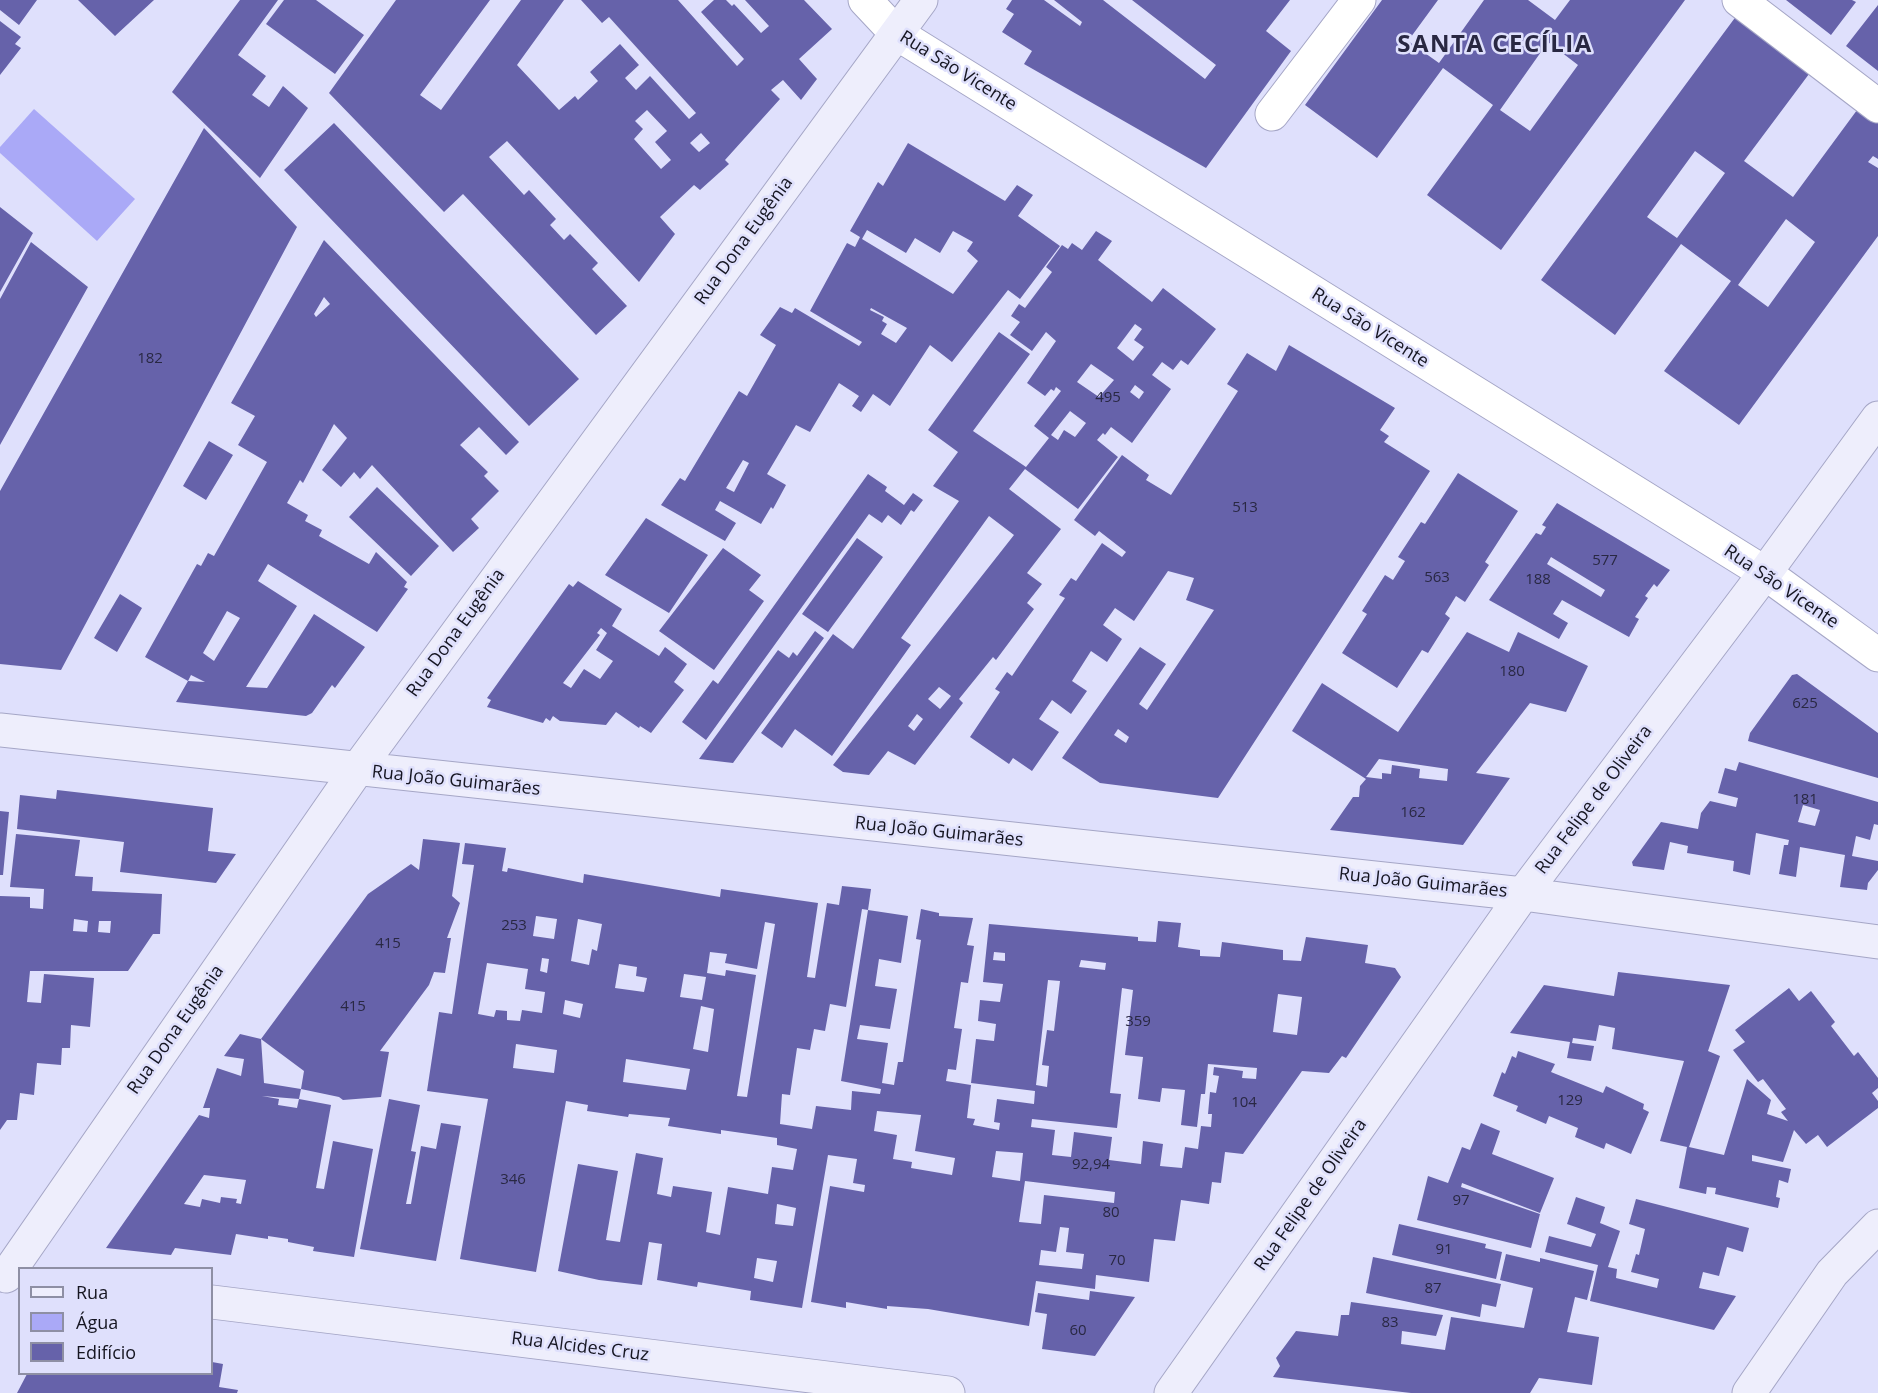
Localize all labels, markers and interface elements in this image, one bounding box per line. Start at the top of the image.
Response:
street label: Rua São Vicente [896,26,1020,116]
district label: SANTA CECÍLIA [1397,31,1593,59]
street label: Rua Dona Eugênia [690,173,798,309]
street label: Rua São Vicente [1308,283,1432,373]
house number: 182 [137,350,163,368]
house number: 495 [1095,389,1121,407]
house number: 513 [1232,499,1258,517]
street label: Rua São Vicente [1720,541,1842,633]
house number: 577 [1592,552,1618,570]
street label: Rua Dona Eugênia [402,565,510,701]
house number: 563 [1424,569,1450,587]
house number: 188 [1525,571,1551,589]
house number: 180 [1499,663,1525,681]
house number: 625 [1792,695,1818,713]
street label: Rua Felipe de Oliveira [1531,721,1657,879]
street label: Rua João Guimarães [371,761,541,801]
house number: 181 [1792,791,1818,809]
house number: 162 [1400,804,1426,822]
street label: Rua João Guimarães [854,812,1024,852]
street label: Rua João Guimarães [1338,863,1508,903]
house number: 253 [501,917,527,935]
house number: 415 [375,935,401,953]
street label: Rua Dona Eugênia [123,961,229,1099]
house number: 415 [340,998,366,1016]
house number: 359 [1125,1013,1151,1031]
house number: 129 [1557,1092,1583,1110]
house number: 104 [1231,1094,1257,1112]
street label: Rua Felipe de Oliveira [1250,1115,1372,1275]
house number: 92,94 [1072,1156,1110,1174]
house number: 346 [500,1171,526,1189]
house number: 97 [1452,1192,1470,1210]
house number: 80 [1102,1204,1120,1222]
house number: 91 [1435,1241,1453,1259]
house number: 70 [1108,1252,1126,1270]
legend [18,1267,213,1375]
text: Rua [76,1280,108,1304]
house number: 87 [1424,1280,1442,1298]
text: Água [76,1310,118,1334]
house number: 83 [1381,1314,1399,1332]
house number: 60 [1069,1322,1087,1340]
street label: Rua Alcides Cruz [510,1328,650,1366]
text: Edifício [76,1340,136,1364]

